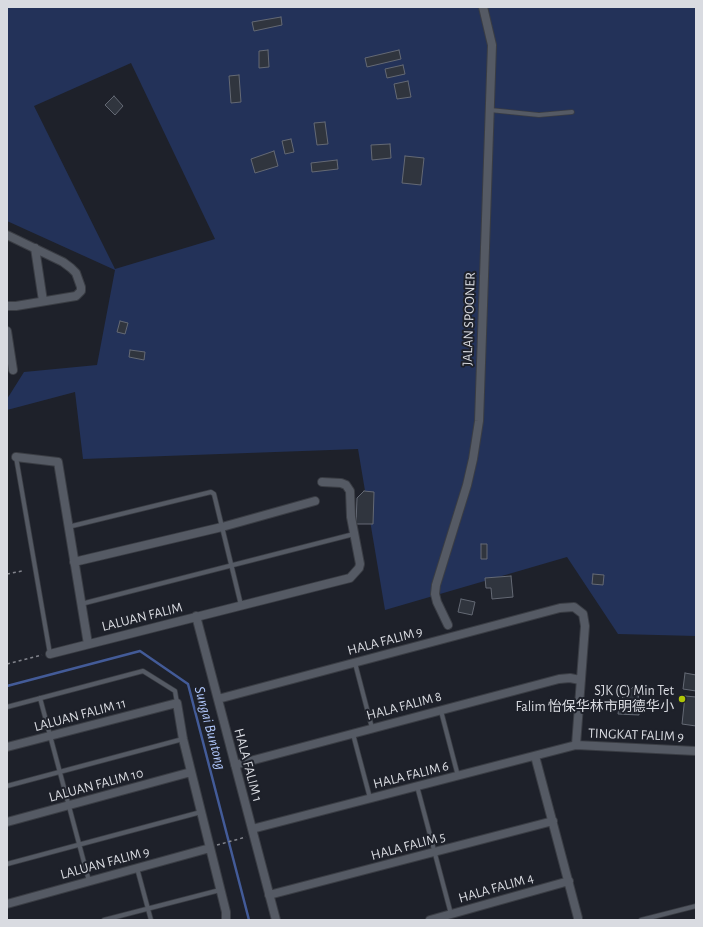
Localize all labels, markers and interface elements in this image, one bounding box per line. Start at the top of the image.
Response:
street label: JALAN SPOONER [459,272,479,366]
street label: LALUAN FALIM [100,599,184,635]
street label: HALA FALIM 9 [346,623,424,659]
place label: SJK (C) Min Tet Falim 怡保华林市明德华小 [516,683,674,716]
water label: Sungai Buntong [190,684,230,772]
street label: HALA FALIM 8 [365,688,443,724]
marker: SJK (C) Min Tet Falim 怡保华林市明德华小 [677,694,687,704]
street label: LALUAN FALIM 11 [32,695,128,735]
street label: TINGKAT FALIM 9 [588,725,684,745]
street label: HALA FALIM 1 [230,726,266,804]
street label: HALA FALIM 6 [372,758,450,792]
street label: LALUAN FALIM 10 [47,764,145,806]
street label: HALA FALIM 5 [369,828,447,864]
street label: LALUAN FALIM 9 [59,843,151,883]
street label: HALA FALIM 4 [456,869,536,907]

